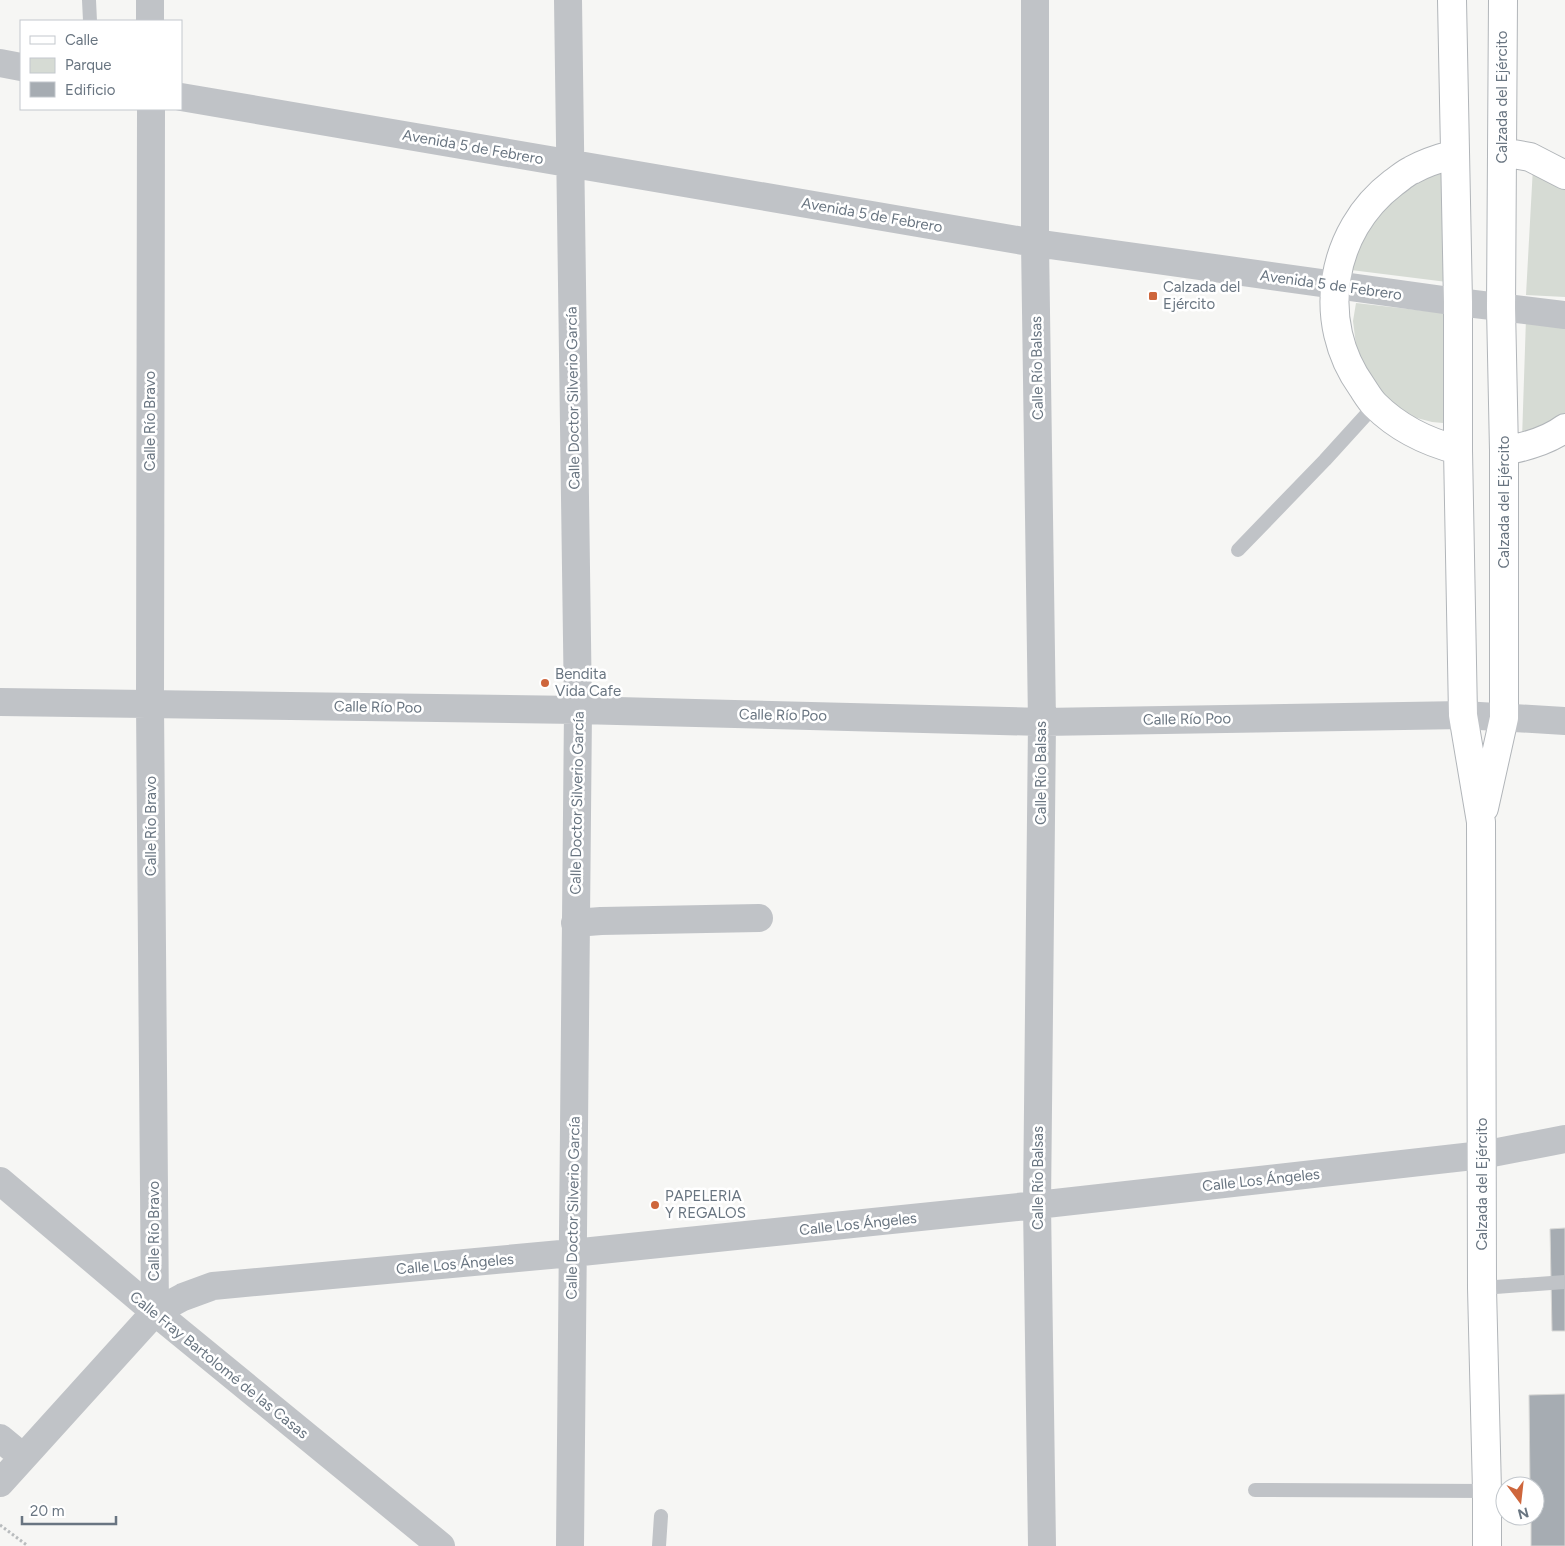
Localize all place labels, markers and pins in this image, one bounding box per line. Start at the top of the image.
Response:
place label: Calzada del Ejército [1163,278,1240,313]
marker: Calzada del Ejército [1147,290,1159,302]
place label: Bendita Vida Cafe [555,665,621,700]
marker: Bendita Vida Cafe [539,677,551,689]
place label: PAPELERIA Y REGALOS [665,1187,746,1222]
marker: PAPELERIA Y REGALOS [649,1199,661,1211]

